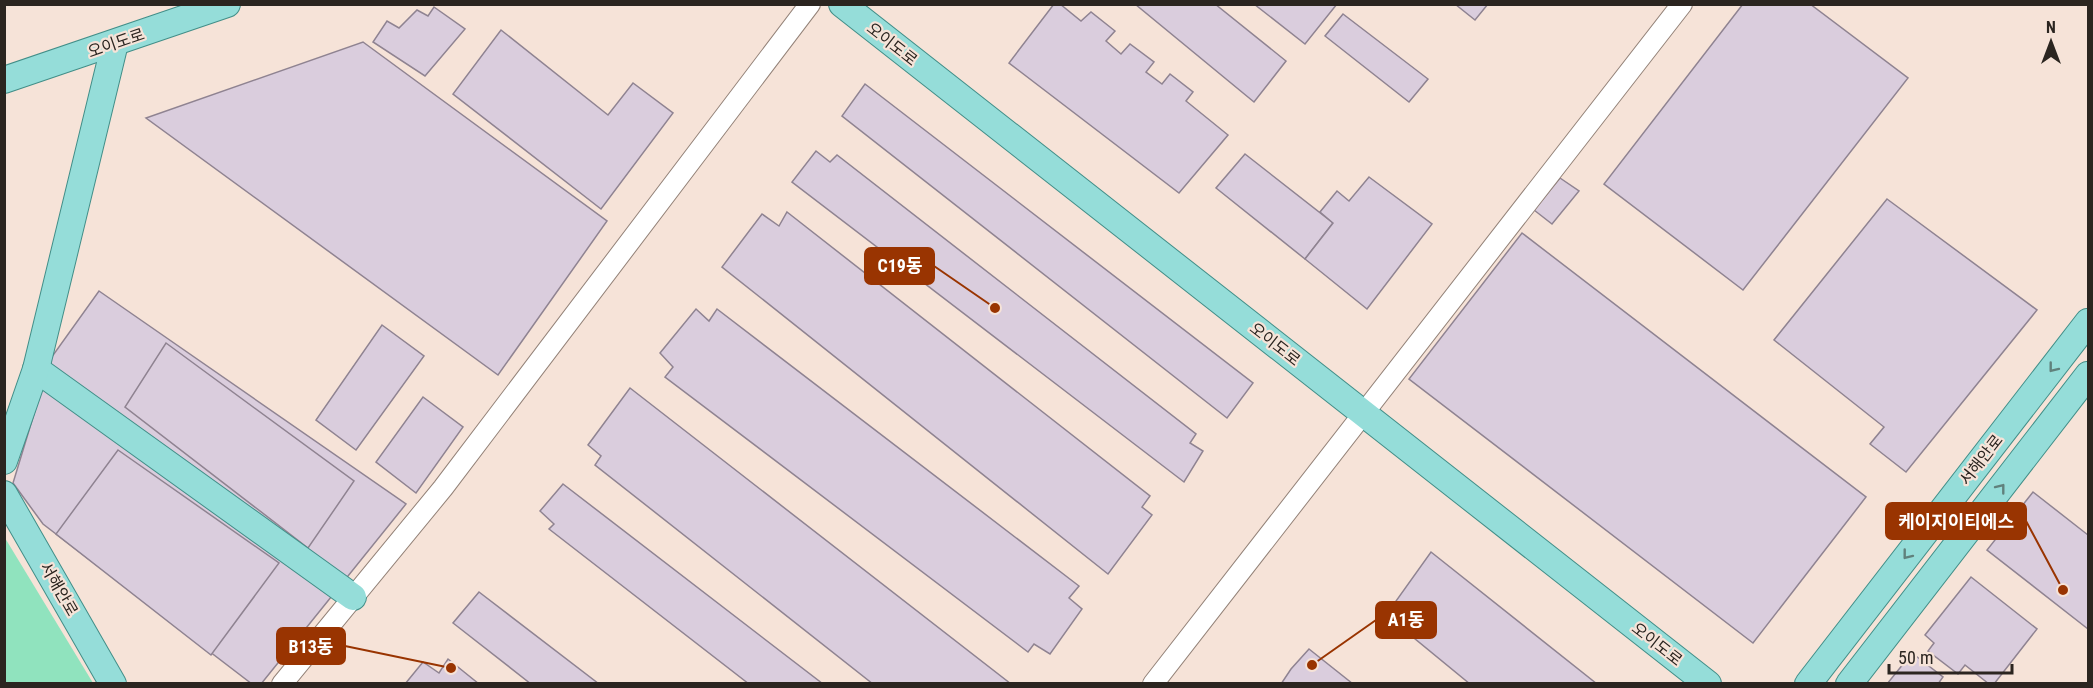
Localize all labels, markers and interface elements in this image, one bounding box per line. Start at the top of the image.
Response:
north arrow [2021,12,2081,72]
street label: 오이도로 [863,18,921,70]
text: N [2046,18,2056,37]
street label: 오이도로 [85,24,147,62]
callout: C19동 [865,248,934,284]
text: C19동 [877,255,923,276]
street label: 오이도로 [1246,318,1304,370]
one-way arrow [2049,361,2060,372]
street label: 서해안로 [1955,431,2007,489]
one-way arrow [1993,484,2004,495]
callout: 케이지이티에스 [1886,503,2026,539]
text: 케이지이티에스 [1898,511,2014,532]
one-way arrow [1904,548,1915,559]
street label: 서해안로 [36,559,82,619]
callout: A1동 [1376,602,1436,638]
text: A1동 [1388,609,1424,630]
street label: 오이도로 [1628,618,1686,670]
callout: B13동 [277,628,345,664]
text: B13동 [289,636,333,657]
scale bar [1889,637,2012,675]
text: 50 m [1898,647,1933,668]

